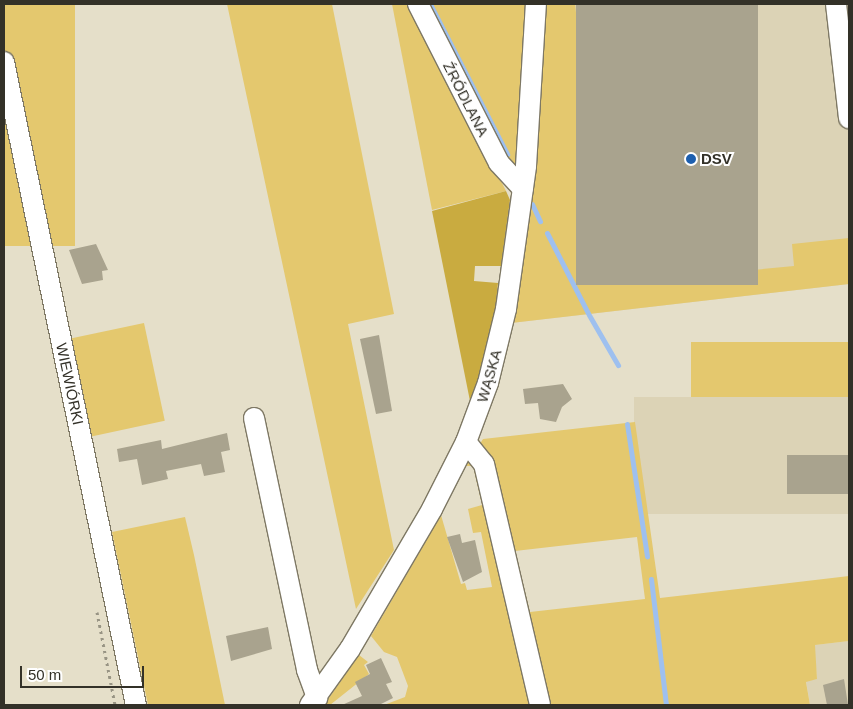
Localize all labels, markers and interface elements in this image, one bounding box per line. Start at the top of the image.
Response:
street label: ŹRÓDLANA [439,59,493,139]
place label: DSV [701,150,732,168]
marker: DSV [685,153,697,165]
street label: WIEWIÓRKI [53,341,87,427]
street label: WĄSKA [473,347,505,405]
scale bar [22,656,146,688]
text: 50 m [28,666,61,683]

